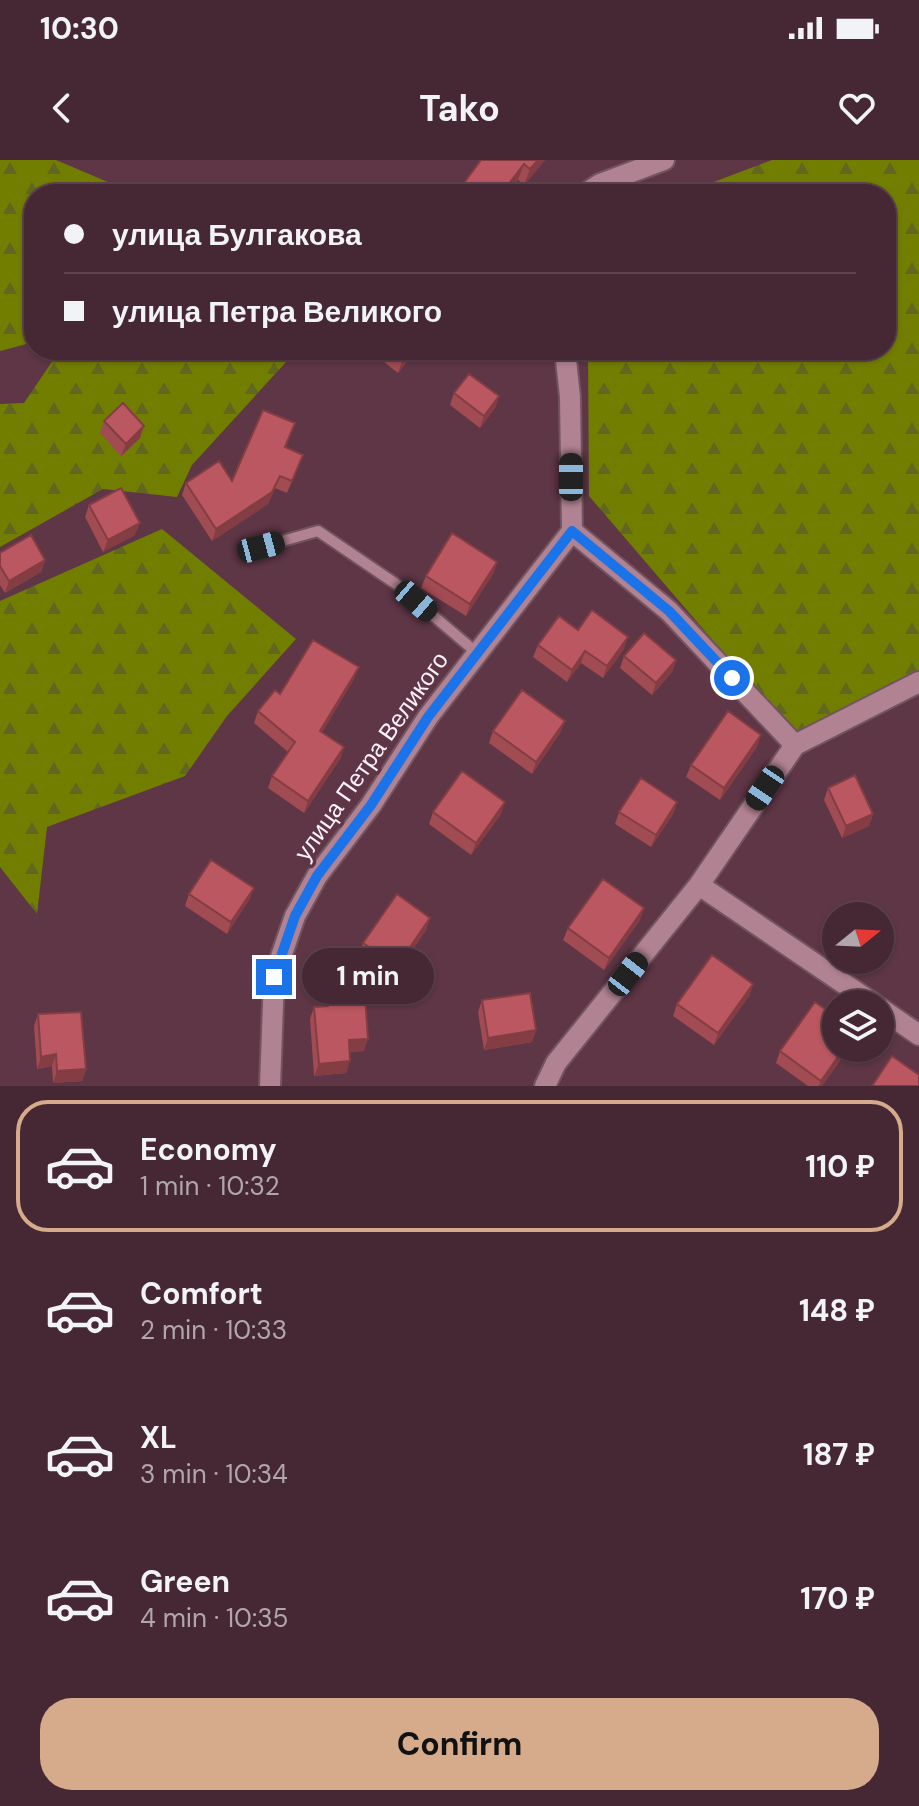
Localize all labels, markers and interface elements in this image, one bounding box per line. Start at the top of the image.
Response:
text: 10:30 [40,9,119,48]
text: Tako [419,85,500,132]
icon: back [40,86,84,130]
icon: heart [835,86,879,130]
text: улица Булгакова [112,215,362,254]
text: улица Петра Великого [112,292,442,331]
car [559,453,583,501]
car [235,529,287,565]
car [390,576,442,626]
street label: улица Петра Великого [287,646,455,866]
route start [714,660,750,696]
car [742,761,788,815]
north arrow [822,902,894,974]
map controls [822,902,894,1062]
car [604,948,652,1000]
callout: 1 min [302,949,434,1005]
route end [256,959,292,995]
text: 1 min [336,959,400,993]
button: layers [822,990,894,1062]
icon: car [44,1130,116,1202]
text: Economy [140,1130,277,1169]
text: 110 ₽ [805,1147,875,1186]
text: 1 min · 10:32 [140,1169,280,1203]
icon: car [44,1274,116,1346]
text: Comfort [140,1274,263,1313]
text: 148 ₽ [799,1291,875,1330]
text: 2 min · 10:33 [140,1313,287,1347]
icon: car [44,1418,116,1490]
text: XL [140,1418,177,1457]
text: 187 ₽ [803,1435,875,1474]
text: 3 min · 10:34 [140,1457,288,1491]
icon: car [44,1562,116,1634]
text: Green [140,1562,230,1601]
text: 170 ₽ [800,1579,875,1618]
text: 4 min · 10:35 [140,1601,288,1635]
button: Confirm [40,1698,879,1790]

